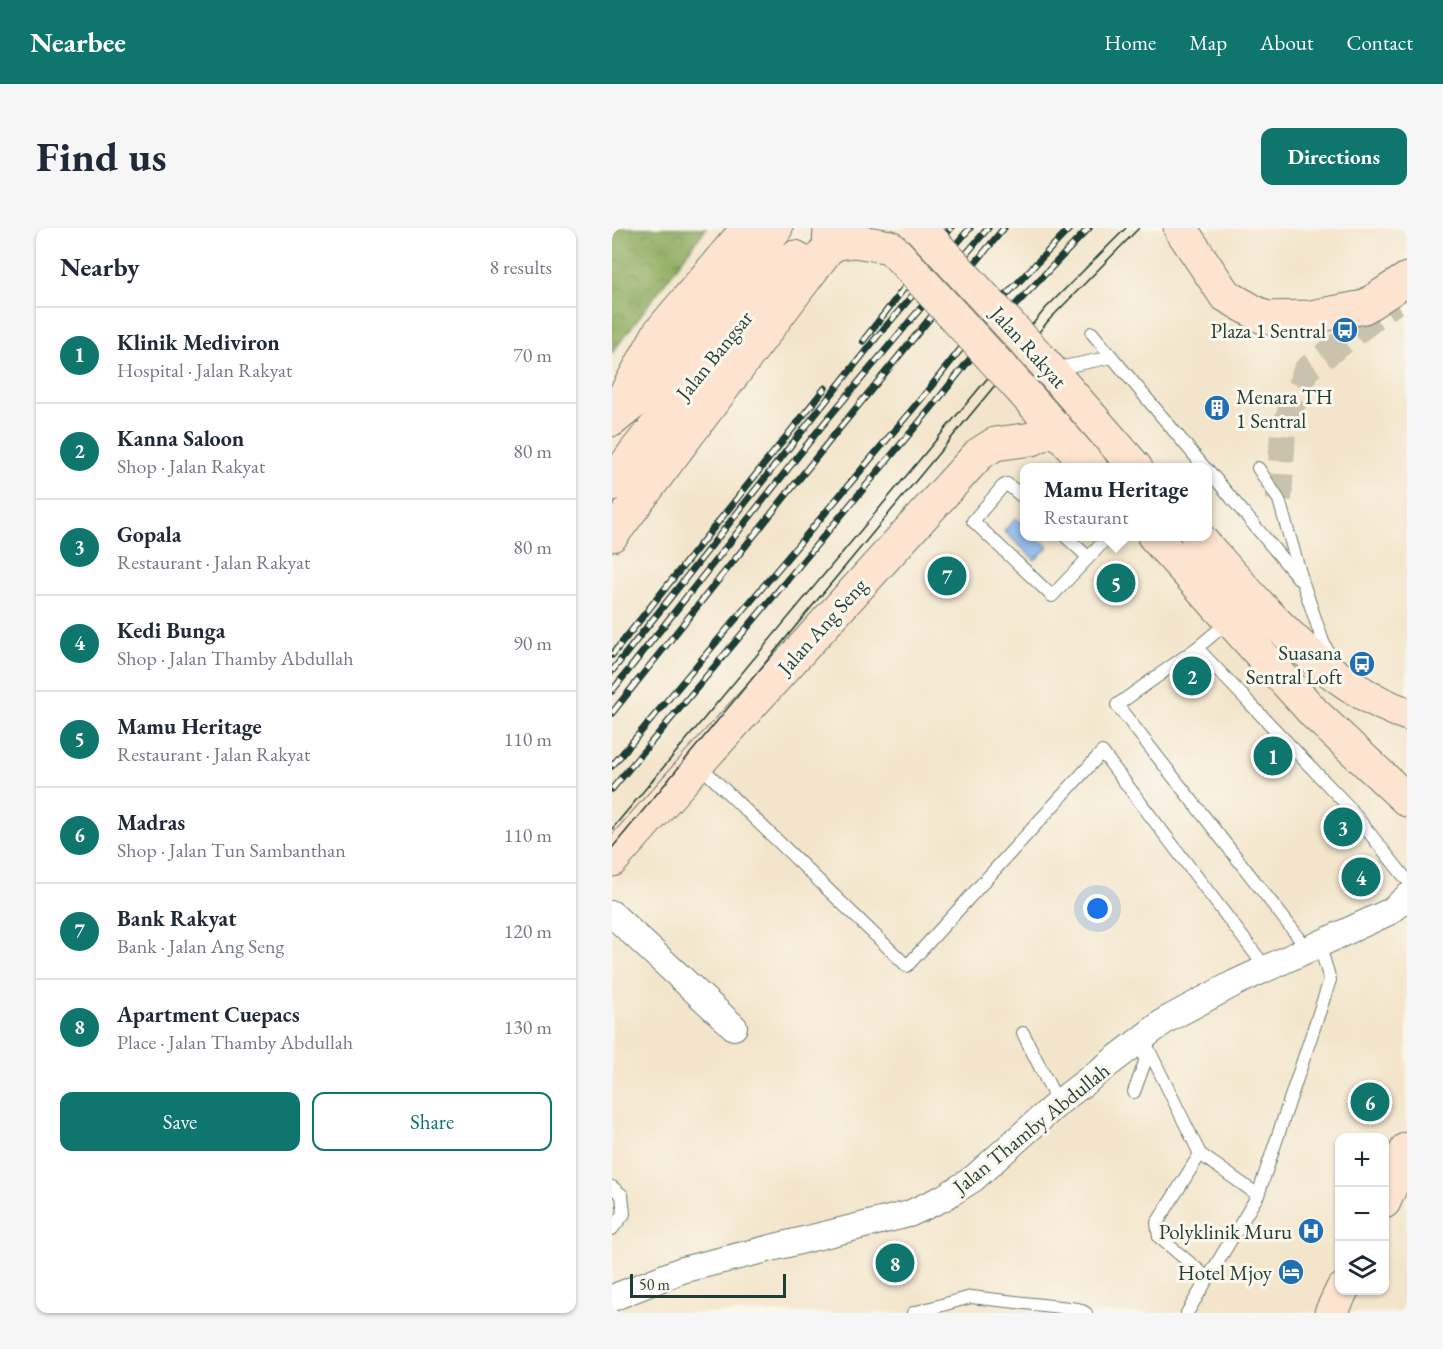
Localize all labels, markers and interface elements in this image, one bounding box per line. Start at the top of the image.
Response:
text: Nearbee [30,24,126,60]
text: Home [1104,29,1156,56]
text: Map [1189,29,1227,56]
text: About [1260,29,1313,56]
text: Contact [1346,29,1413,56]
button: Directions [1261,128,1407,185]
text: Find us [36,129,167,184]
text: Nearby [60,250,140,284]
text: 8 results [489,254,552,280]
street label: Jalan Rakyat [984,299,1073,394]
street label: Jalan Bangsar [668,305,758,407]
bus stop icon: Plaza 1 Sentral [1330,315,1360,345]
place label: Plaza 1 Sentral [1211,317,1326,344]
text: Klinik Mediviron [117,328,280,357]
text: 1 [74,342,85,368]
text: 70 m [513,342,552,368]
text: Hospital · Jalan Rakyat [117,357,292,383]
place label: Menara TH 1 Sentral [1236,383,1333,434]
building icon: Menara TH 1 Sentral [1202,393,1232,423]
text: Kanna Saloon [117,424,244,453]
text: 2 [74,438,85,464]
text: 80 m [513,438,552,464]
text: Shop · Jalan Rakyat [117,453,265,479]
popup [1020,463,1212,541]
text: Mamu Heritage [1044,475,1188,504]
text: Restaurant [1044,504,1128,530]
text: Gopala [117,520,181,549]
text: 3 [74,534,85,560]
text: 80 m [513,534,552,560]
text: Restaurant · Jalan Rakyat [117,549,310,575]
pin: 7 [928,554,966,598]
pin: 5 [1096,560,1136,606]
street label: Jalan Ang Seng [770,571,873,682]
text: Kedi Bunga [117,616,225,645]
text: 4 [74,630,85,656]
text: 90 m [513,630,552,656]
place label: Suasana Sentral Loft [1246,639,1343,690]
text: Shop · Jalan Thamby Abdullah [117,645,353,671]
bus stop icon: Suasana Sentral Loft [1347,649,1377,679]
pin: 2 [1172,654,1212,698]
text: Mamu Heritage [117,712,262,741]
text: 5 [74,726,85,752]
text: 110 m [504,726,552,752]
pin: 1 [1254,734,1292,778]
text: Restaurant · Jalan Rakyat [117,741,310,767]
pin: 3 [1324,804,1362,850]
text: Madras [117,808,185,837]
text: 6 [74,822,85,848]
text: 110 m [504,822,552,848]
text: Shop · Jalan Tun Sambanthan [117,837,346,863]
pin: 4 [1342,854,1380,900]
your location [1083,894,1112,923]
text: Bank Rakyat [117,904,236,933]
text: 7 [74,918,85,944]
text: 120 m [504,918,552,944]
text: Bank · Jalan Ang Seng [117,933,284,959]
text: Apartment Cuepacs [117,1000,300,1029]
text: 8 [74,1014,85,1040]
text: 130 m [504,1014,552,1040]
text: Place · Jalan Thamby Abdullah [117,1029,353,1055]
street label: Jalan Thamby Abdullah [946,1056,1115,1201]
pin: 6 [1350,1080,1389,1124]
button: Save [60,1092,300,1151]
button: Share [312,1092,552,1151]
map controls [1335,1133,1389,1295]
button: + [1335,1133,1389,1187]
button: − [1335,1187,1389,1241]
hospital icon: Polyklinik Muru [1296,1216,1326,1246]
place label: Polyklinik Muru [1159,1218,1292,1245]
pin: 8 [876,1240,914,1286]
button: layers [1335,1241,1389,1295]
hotel icon: Hotel Mjoy [1276,1257,1306,1287]
place label: Hotel Mjoy [1178,1259,1273,1286]
scale bar [630,1271,786,1298]
text: 50 m [639,1274,670,1295]

